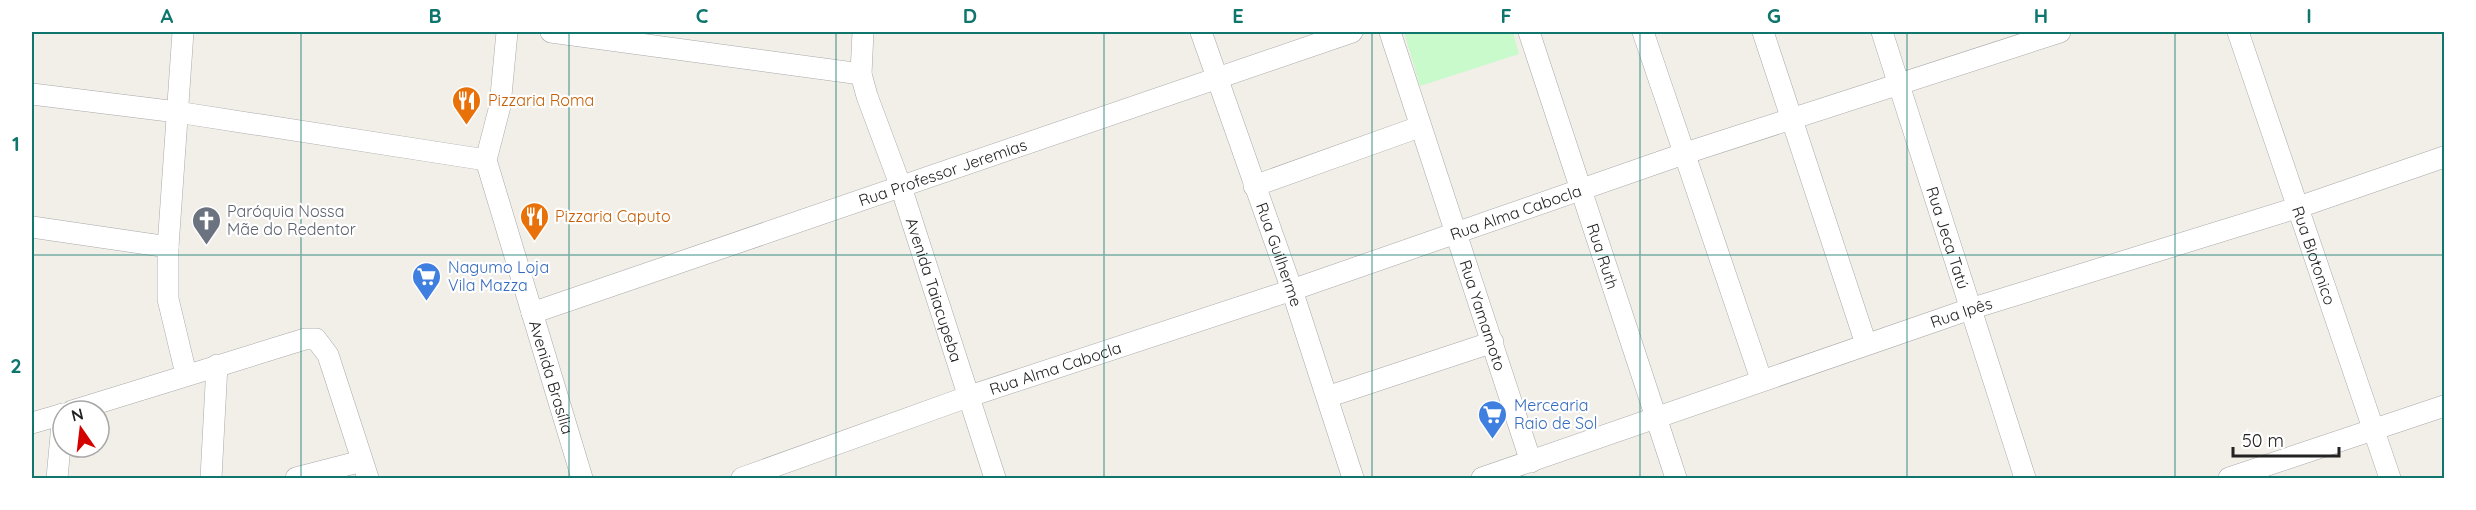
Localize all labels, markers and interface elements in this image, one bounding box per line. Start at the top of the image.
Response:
text: A [161,3,174,28]
text: B [428,3,442,28]
text: C [696,3,709,28]
text: D [963,3,977,28]
text: E [1232,3,1244,28]
text: F [1500,3,1512,28]
text: G [1767,3,1781,28]
text: H [2034,3,2048,28]
text: I [2306,3,2312,28]
restaurant icon: Pizzaria Roma [451,84,483,126]
place label: Pizzaria Roma [488,90,594,110]
text: 1 [12,131,20,156]
street label: Rua Professor Jeremias [856,134,1029,210]
street label: Rua Alma Cabocla [1447,180,1584,244]
street label: Rua Jeca Tatú [1922,184,1974,292]
restaurant icon: Pizzaria Caputo [518,200,550,242]
street label: Rua Guilherme [1252,200,1307,309]
place label: Paróquia Nossa Mãe do Redentor [227,201,356,239]
street label: Rua Biotonico [2288,203,2340,307]
church icon: Paróquia Nossa Mãe do Redentor [190,204,222,246]
place label: Pizzaria Caputo [555,206,671,226]
street label: Avenida Taiacupeba [902,215,967,364]
street label: Rua Ruth [1583,221,1623,292]
place label: Nagumo Loja Vila Mazza [448,257,549,295]
street label: Rua Yamamoto [1455,257,1510,373]
supermarket icon: Nagumo Loja Vila Mazza [411,260,443,302]
street label: Rua Ipês [1928,293,1995,332]
street label: Avenida Brasília [525,318,578,436]
street label: Rua Alma Cabocla [987,337,1124,399]
text: 2 [10,353,22,378]
place label: Mercearia Raio de Sol [1514,395,1597,433]
supermarket icon: Mercearia Raio de Sol [1477,398,1509,440]
north arrow [51,399,111,459]
text: N [69,403,85,426]
scale bar [2233,420,2340,458]
text: 50 m [2242,429,2284,452]

